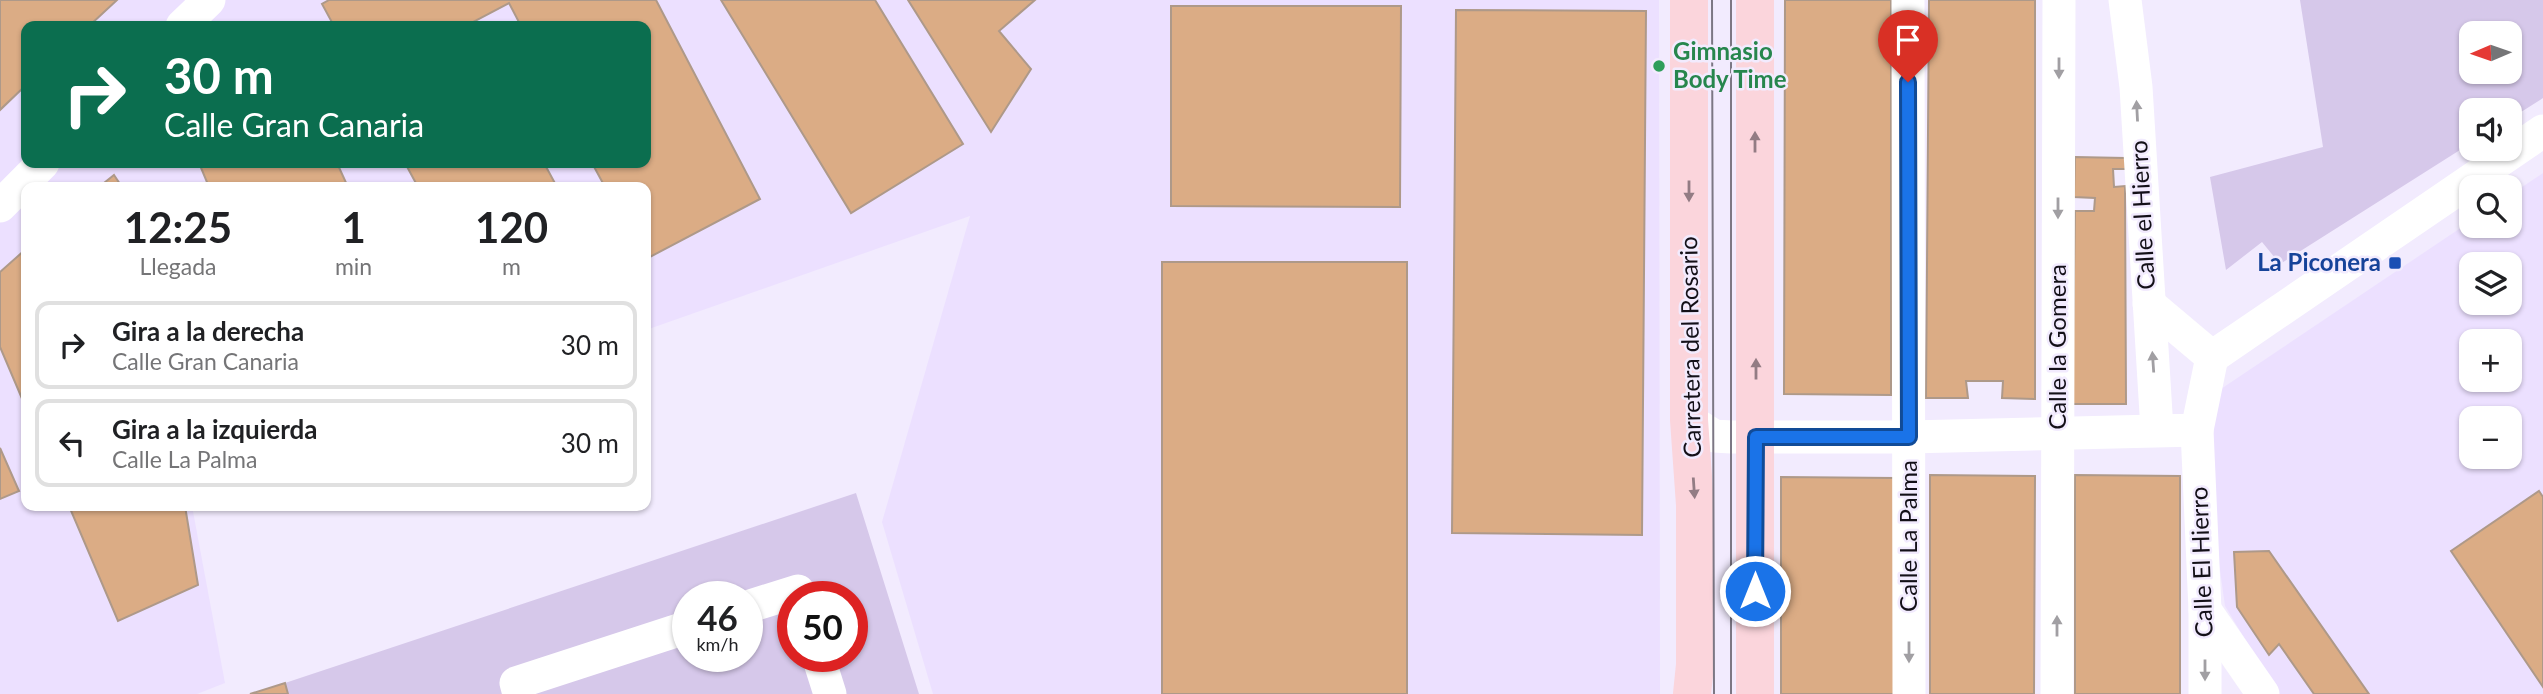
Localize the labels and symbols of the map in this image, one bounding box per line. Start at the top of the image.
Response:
pin [1878,10,1938,82]
north arrow [2459,21,2522,84]
place label: Gimnasio Body Time [1673,36,1787,93]
one-way arrow [2053,57,2065,79]
marker: Gimnasio Body Time [1651,58,1667,74]
one-way arrow [2131,100,2142,122]
one-way arrow [1749,130,1761,152]
street label: Calle el Hierro [2123,140,2160,291]
one-way arrow [1683,180,1695,202]
one-way arrow [2052,197,2064,219]
street label: Carretera del Rosario [1673,236,1706,458]
place label: La Piconera [2257,247,2381,276]
marker: La Piconera [2387,255,2403,271]
street label: Calle la Gomera [2042,264,2071,430]
one-way arrow [2147,351,2158,373]
one-way arrow [1750,358,1762,380]
street label: Calle La Palma [1893,460,1922,612]
one-way arrow [1688,477,1699,499]
street label: Calle El Hierro [2183,486,2218,638]
position arrow [1718,554,1792,628]
speed limit sign: 50 [777,581,868,672]
one-way arrow [2052,615,2063,637]
one-way arrow [1903,641,1915,663]
one-way arrow [2199,659,2211,681]

